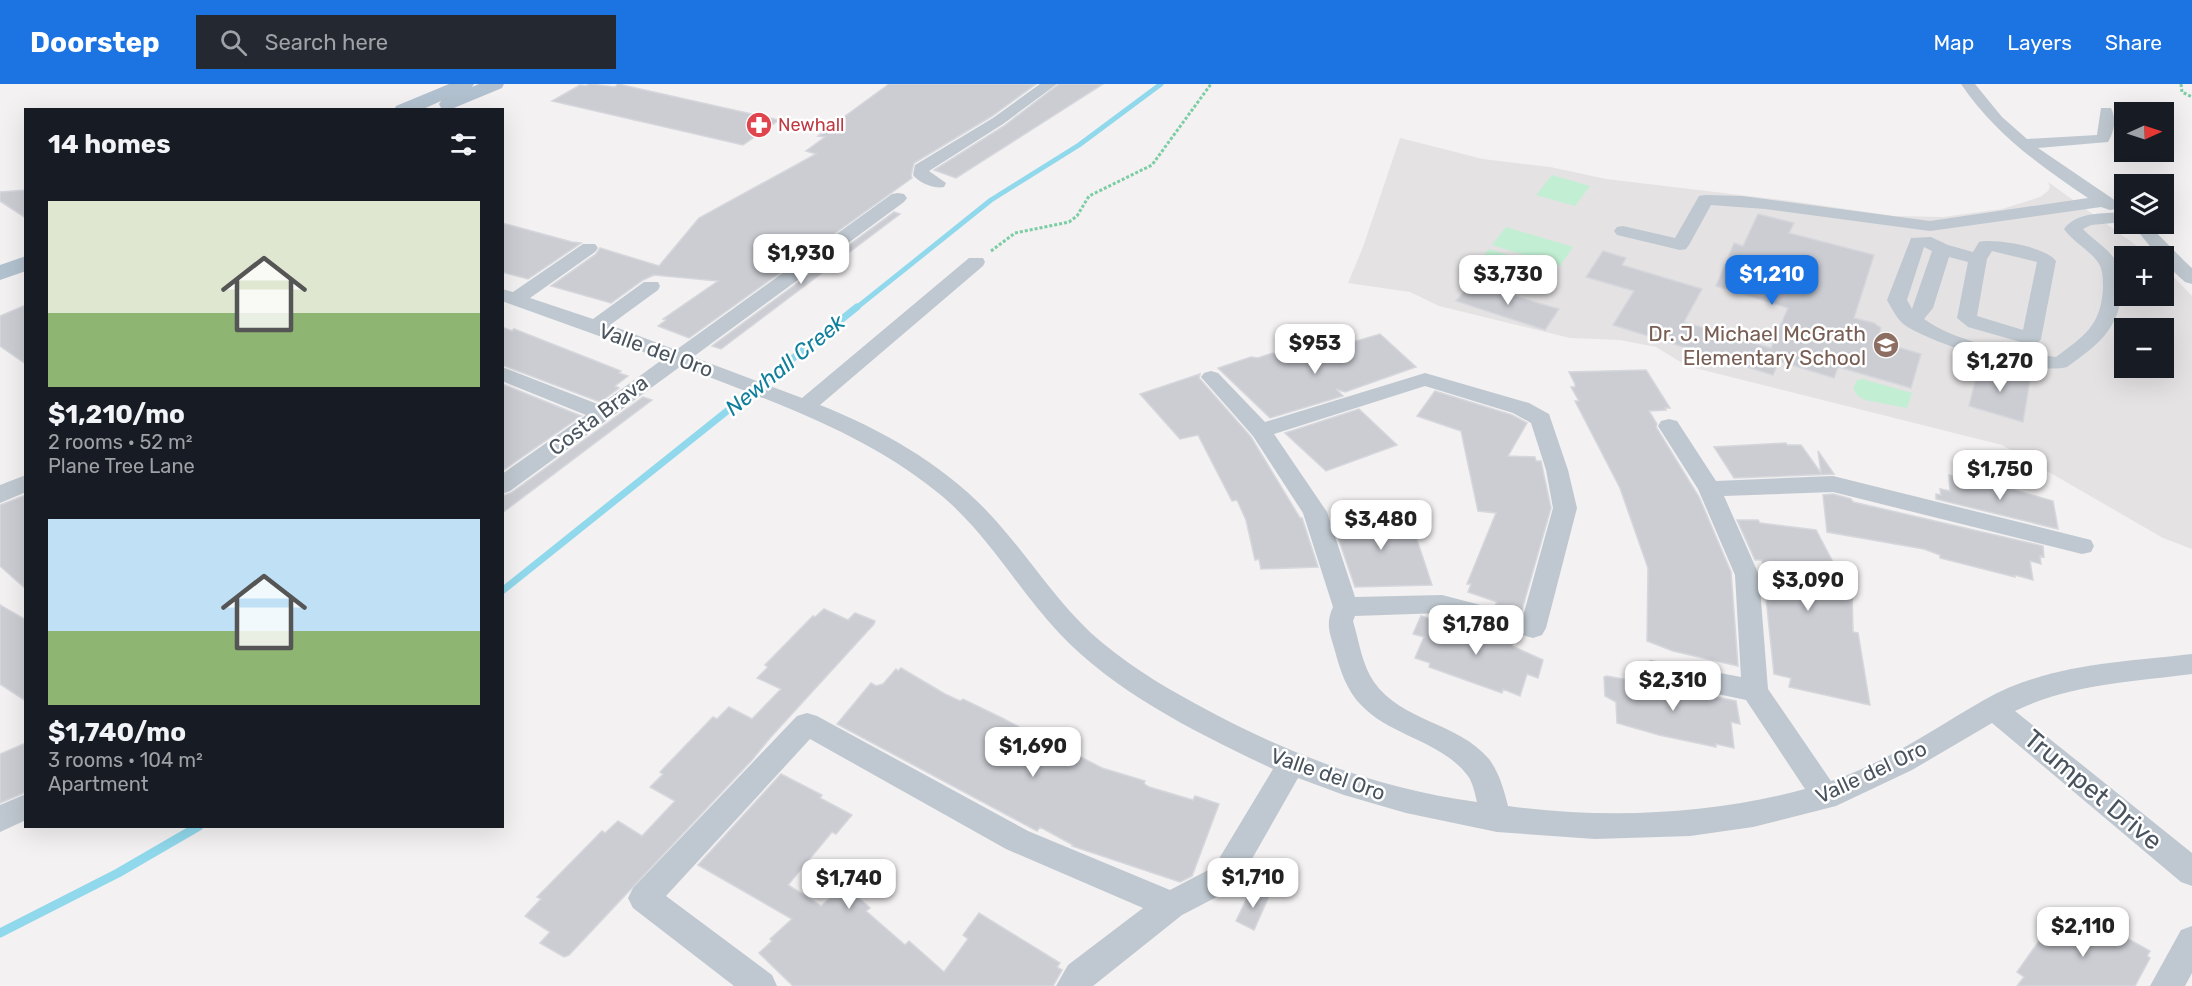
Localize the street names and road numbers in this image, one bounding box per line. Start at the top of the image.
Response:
street label: Valle del Oro [595,318,717,382]
street label: Costa Brava [543,370,653,460]
street label: Trumpet Drive [2018,723,2168,857]
street label: Valle del Oro [1811,735,1931,809]
street label: Valle del Oro [1267,743,1389,805]

